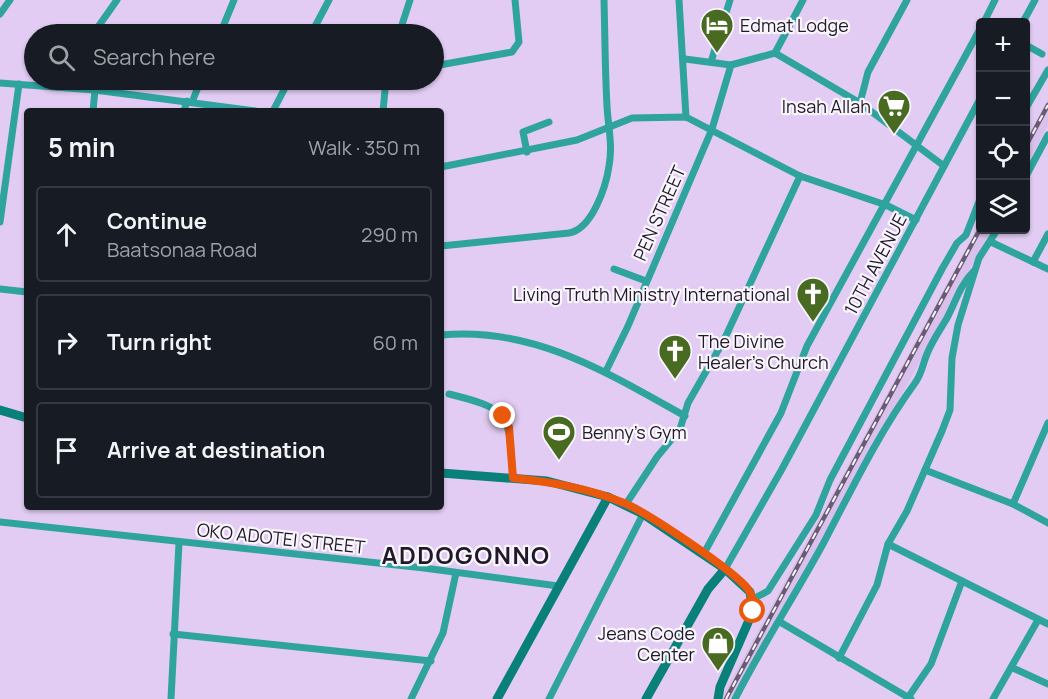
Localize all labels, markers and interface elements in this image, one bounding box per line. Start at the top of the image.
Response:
hotel icon: Edmat Lodge [699,7,735,54]
place label: Edmat Lodge [740,13,849,37]
map controls [976,18,1030,234]
button: + [976,18,1030,72]
search box [24,24,444,90]
icon: search [45,41,78,74]
text: Search here [93,42,215,72]
button: − [976,72,1030,126]
supermarket icon: Insah Allah [876,88,912,135]
place label: Insah Allah [782,94,871,118]
button: locate [976,126,1030,180]
text: 5 min [48,129,115,165]
text: Walk · 350 m [308,134,420,161]
street label: PEN STREET [627,162,691,264]
button: layers [976,180,1030,234]
text: Continue [107,206,207,236]
street label: 10TH AVENUE [838,209,912,319]
icon: ahead [50,218,83,251]
text: 290 m [361,221,418,248]
text: Baatsonaa Road [107,236,257,263]
church icon: Living Truth Ministry International [795,276,831,323]
place label: Living Truth Ministry International [513,282,790,306]
icon: right [50,326,83,359]
text: Turn right [107,327,212,357]
text: 60 m [372,329,418,356]
place label: The Divine Healer’s Church [698,329,829,374]
church icon: The Divine Healer’s Church [657,333,693,380]
route end [489,402,515,428]
sports icon: Benny’s Gym [541,414,577,461]
place label: Benny’s Gym [582,420,687,444]
icon: arrive [50,434,83,467]
text: Arrive at destination [107,435,325,465]
street label: OKO ADOTEI STREET [196,517,367,559]
district label: ADDOGONNO [381,538,551,571]
route start [739,597,765,623]
place label: Jeans Code Center [598,621,696,666]
shop icon: Jeans Code Center [700,625,736,672]

